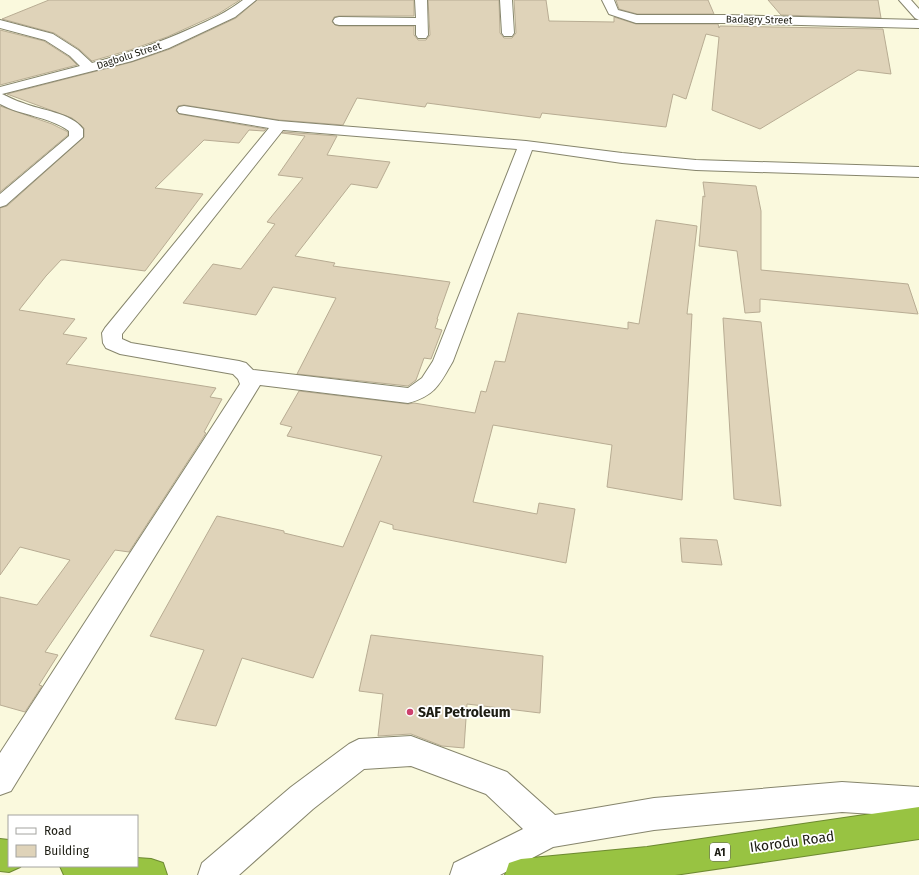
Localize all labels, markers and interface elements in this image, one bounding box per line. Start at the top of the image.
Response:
street label: Badagry Street [726,13,793,27]
street label: Dagbolu Street [95,40,163,72]
place label: SAF Petroleum [418,704,511,721]
marker: SAF Petroleum [405,707,415,717]
legend [8,815,138,867]
text: Road [44,824,72,838]
street label: Ikorodu Road [749,828,835,856]
road number: A1 [710,843,730,861]
text: Building [44,844,90,858]

